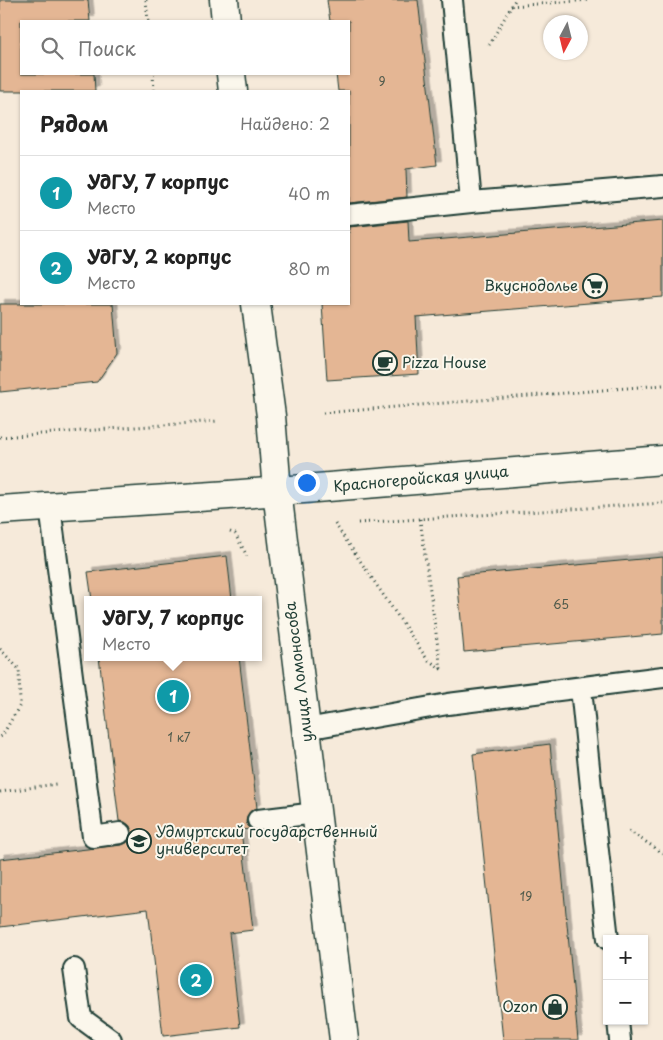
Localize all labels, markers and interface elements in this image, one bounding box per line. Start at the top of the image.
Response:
north arrow [543,15,588,60]
search box [20,20,350,75]
icon: search [38,34,66,62]
text: Поиск [78,34,136,62]
house number: 9 [378,72,386,90]
text: Рядом [40,107,108,139]
text: Найдено: 2 [240,111,330,135]
text: УдГУ, 7 корпус [87,167,229,195]
text: 1 [52,181,60,205]
text: 40 m [288,181,330,205]
text: Место [87,195,136,219]
text: УдГУ, 2 корпус [87,242,231,270]
text: 2 [50,256,62,280]
text: 80 m [288,256,330,280]
text: Место [87,270,136,294]
place label: Вкуснодолье [484,273,578,296]
supermarket icon: Вкуснодолье [582,273,608,299]
cafe icon: Pizza House [372,350,398,376]
place label: Pizza House [402,350,487,373]
street label: Красногеройская улица [332,458,510,497]
your location [294,470,320,496]
house number: 65 [553,595,569,613]
popup [84,596,262,661]
street label: улица Ломоносова [277,600,318,744]
text: УдГУ, 7 корпус [102,603,244,631]
text: Место [102,631,151,655]
pin: 1 [157,677,189,715]
house number: 1 к7 [167,728,191,746]
place label: Удмуртский государственный университет [156,819,378,859]
school or university icon: Удмуртский государственный университет [126,828,152,854]
house number: 19 [520,887,532,905]
map controls [603,935,648,1025]
button: + [603,935,648,980]
pin: 2 [180,961,212,999]
button: − [603,980,648,1025]
place label: Ozon [502,994,538,1017]
shop icon: Ozon [542,994,568,1020]

